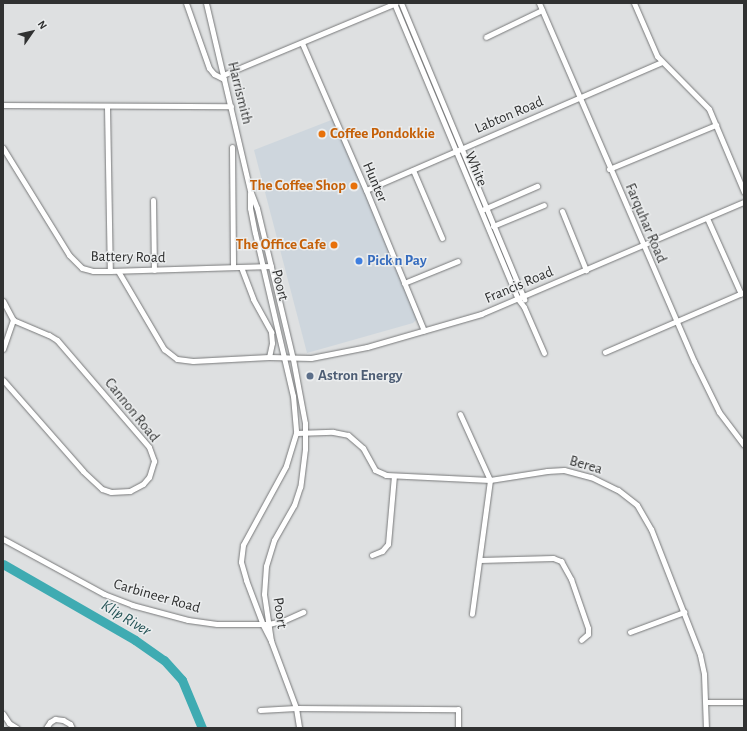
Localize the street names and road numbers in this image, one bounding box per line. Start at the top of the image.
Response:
street label: Harrismith [224,60,256,126]
street label: Labton Road [472,93,546,137]
street label: White [461,149,491,189]
street label: Hunter [359,159,391,205]
street label: Farquhar Road [621,180,671,266]
street label: Battery Road [90,247,166,267]
street label: Francis Road [482,263,556,307]
street label: Poort [267,268,293,302]
street label: Cannon Road [101,374,163,446]
street label: Berea [567,452,605,478]
street label: Carbineer Road [112,575,202,617]
street label: Poort [269,596,291,630]

